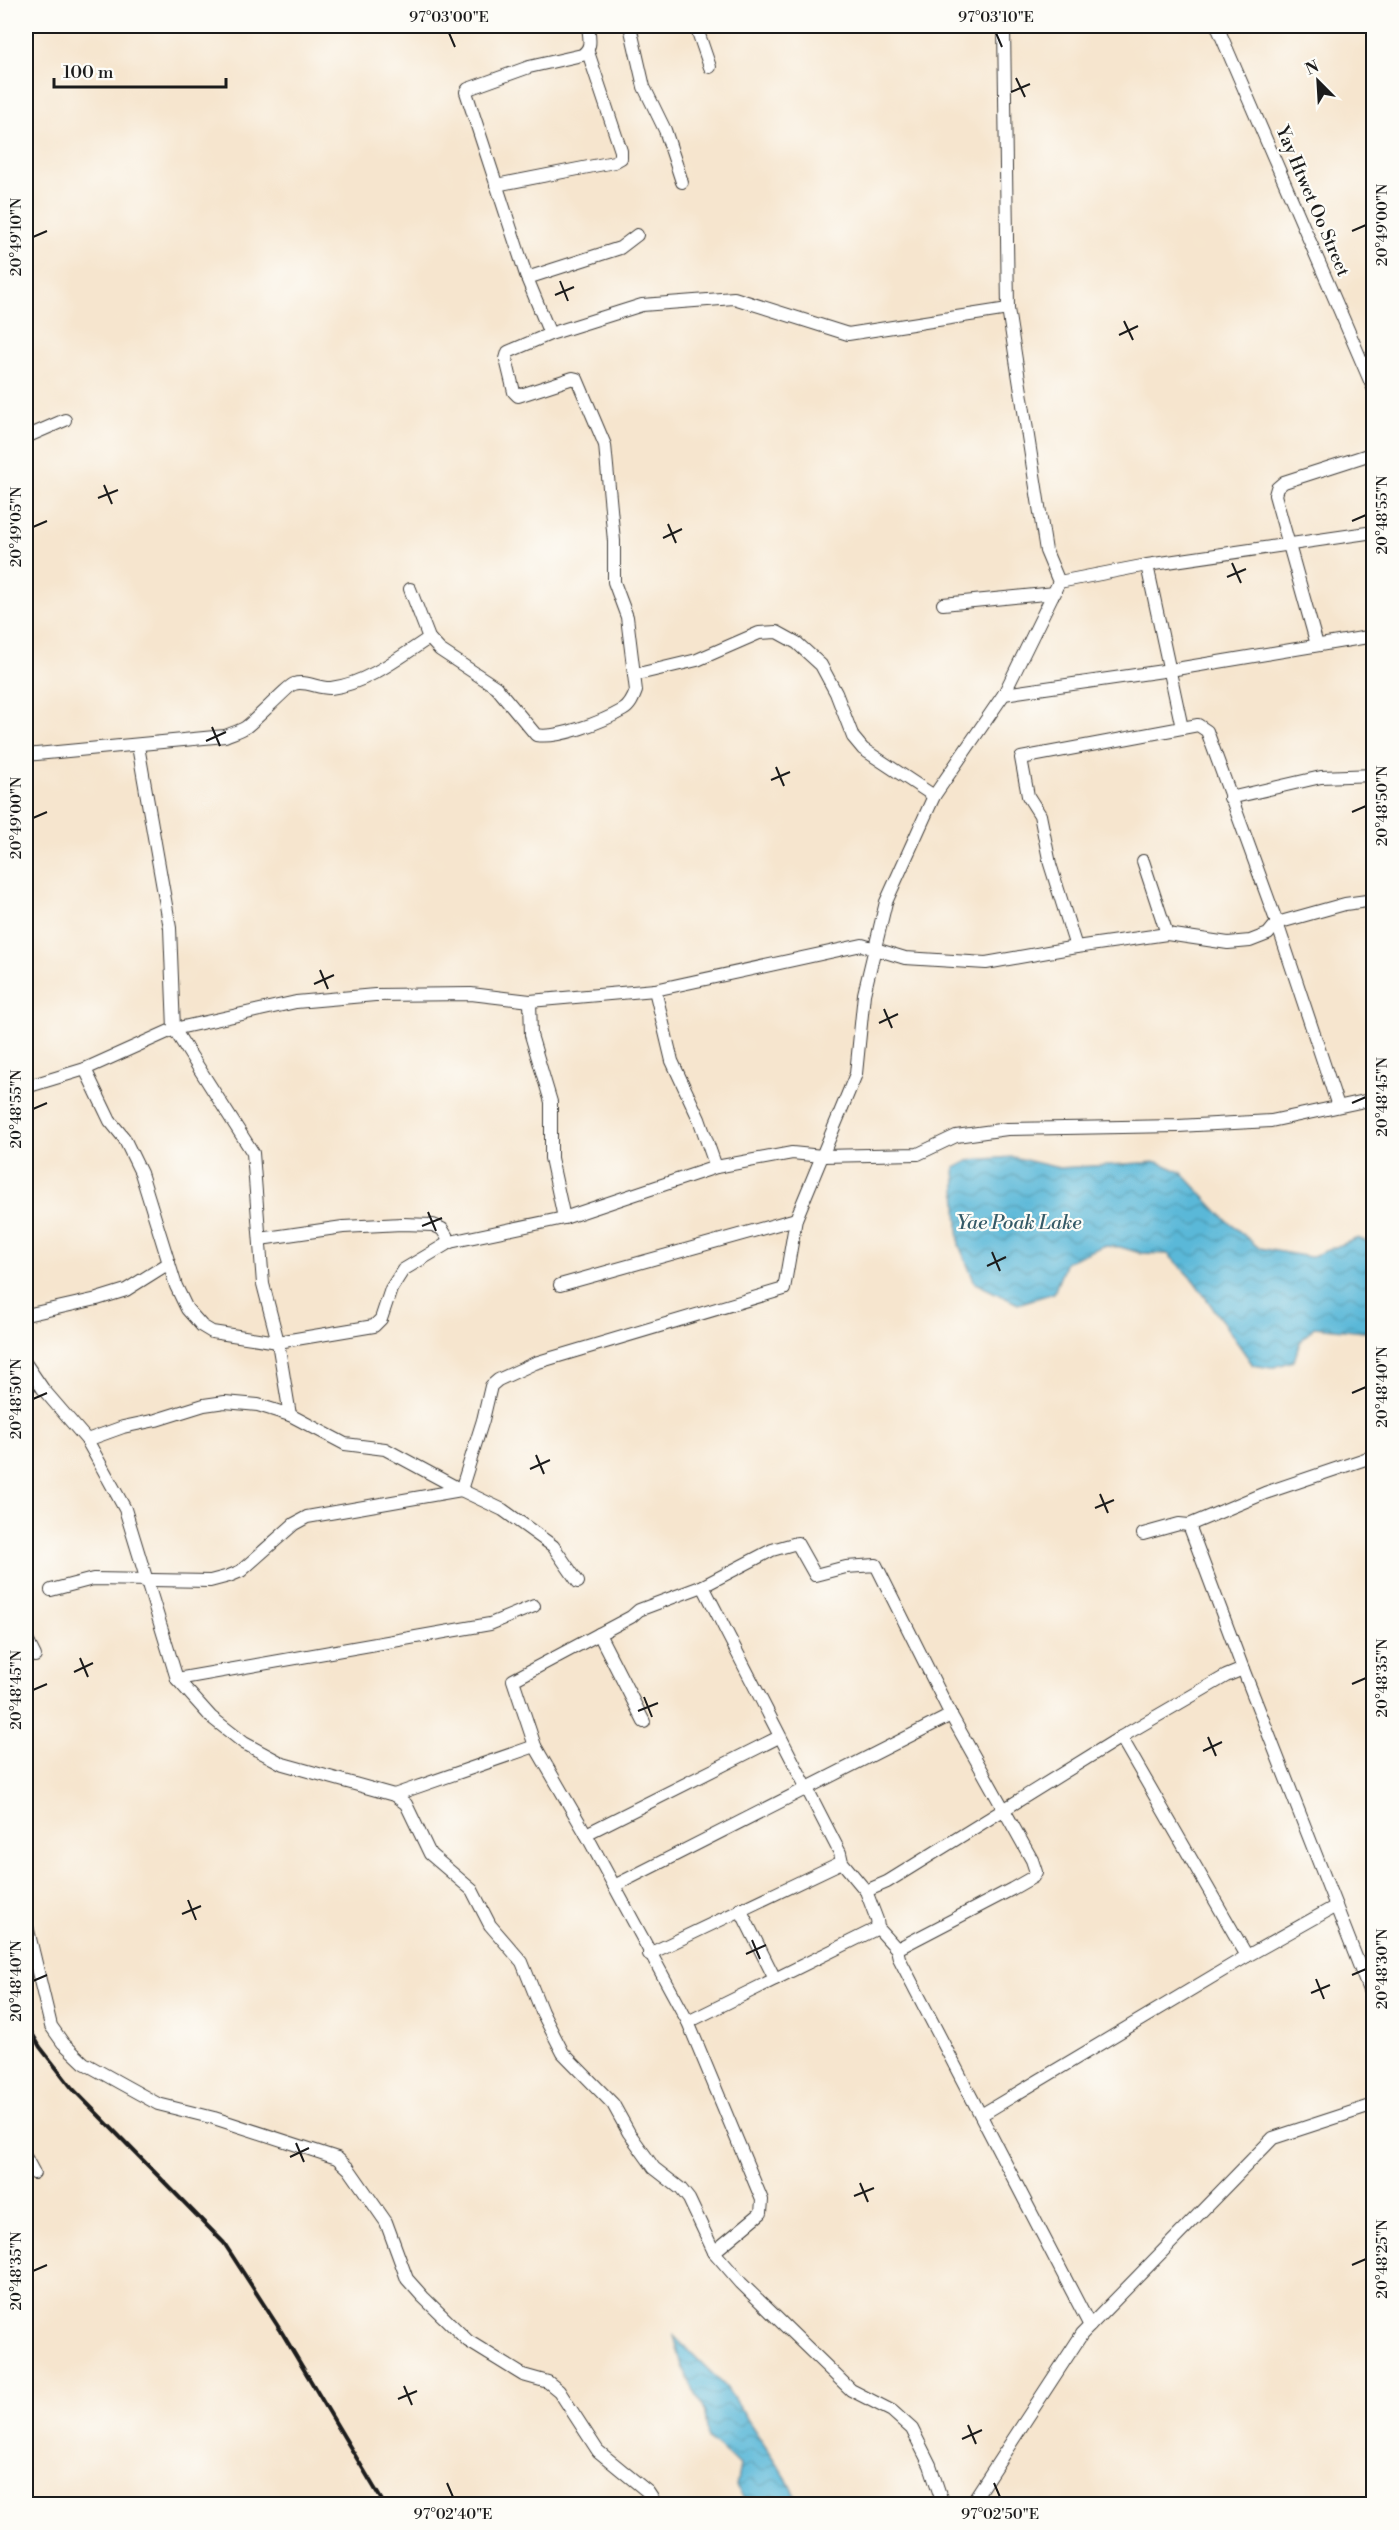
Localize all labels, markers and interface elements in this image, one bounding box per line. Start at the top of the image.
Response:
text: 97°03'00"E [409,8,489,27]
text: 97°03'10"E [958,8,1034,27]
scale bar [54,51,226,89]
north arrow [1288,51,1348,111]
text: N [1302,56,1322,80]
text: 100 m [63,61,114,84]
street label: Yay Htwet Oo Street [1270,122,1355,281]
text: 20°49'00"N [1373,184,1392,266]
text: 20°49'10"N [7,198,26,276]
text: 20°48'55"N [1373,475,1392,555]
text: 20°49'05"N [7,487,26,567]
text: 20°48'50"N [1373,766,1392,846]
text: 20°49'00"N [7,777,26,859]
text: 20°48'45"N [1373,1057,1392,1137]
text: 20°48'55"N [7,1069,26,1149]
water label: Yae Poak Lake [956,1211,1082,1236]
text: 20°48'40"N [1373,1346,1392,1428]
text: 20°48'50"N [7,1359,26,1439]
text: 20°48'35"N [1373,1638,1392,1718]
text: 20°48'45"N [7,1650,26,1730]
text: 20°48'30"N [1373,1929,1392,2009]
text: 20°48'40"N [7,1940,26,2022]
text: 20°48'25"N [1373,2219,1392,2299]
text: 20°48'35"N [7,2231,26,2311]
text: 97°02'40"E [414,2505,492,2524]
text: 97°02'50"E [961,2505,1039,2524]

